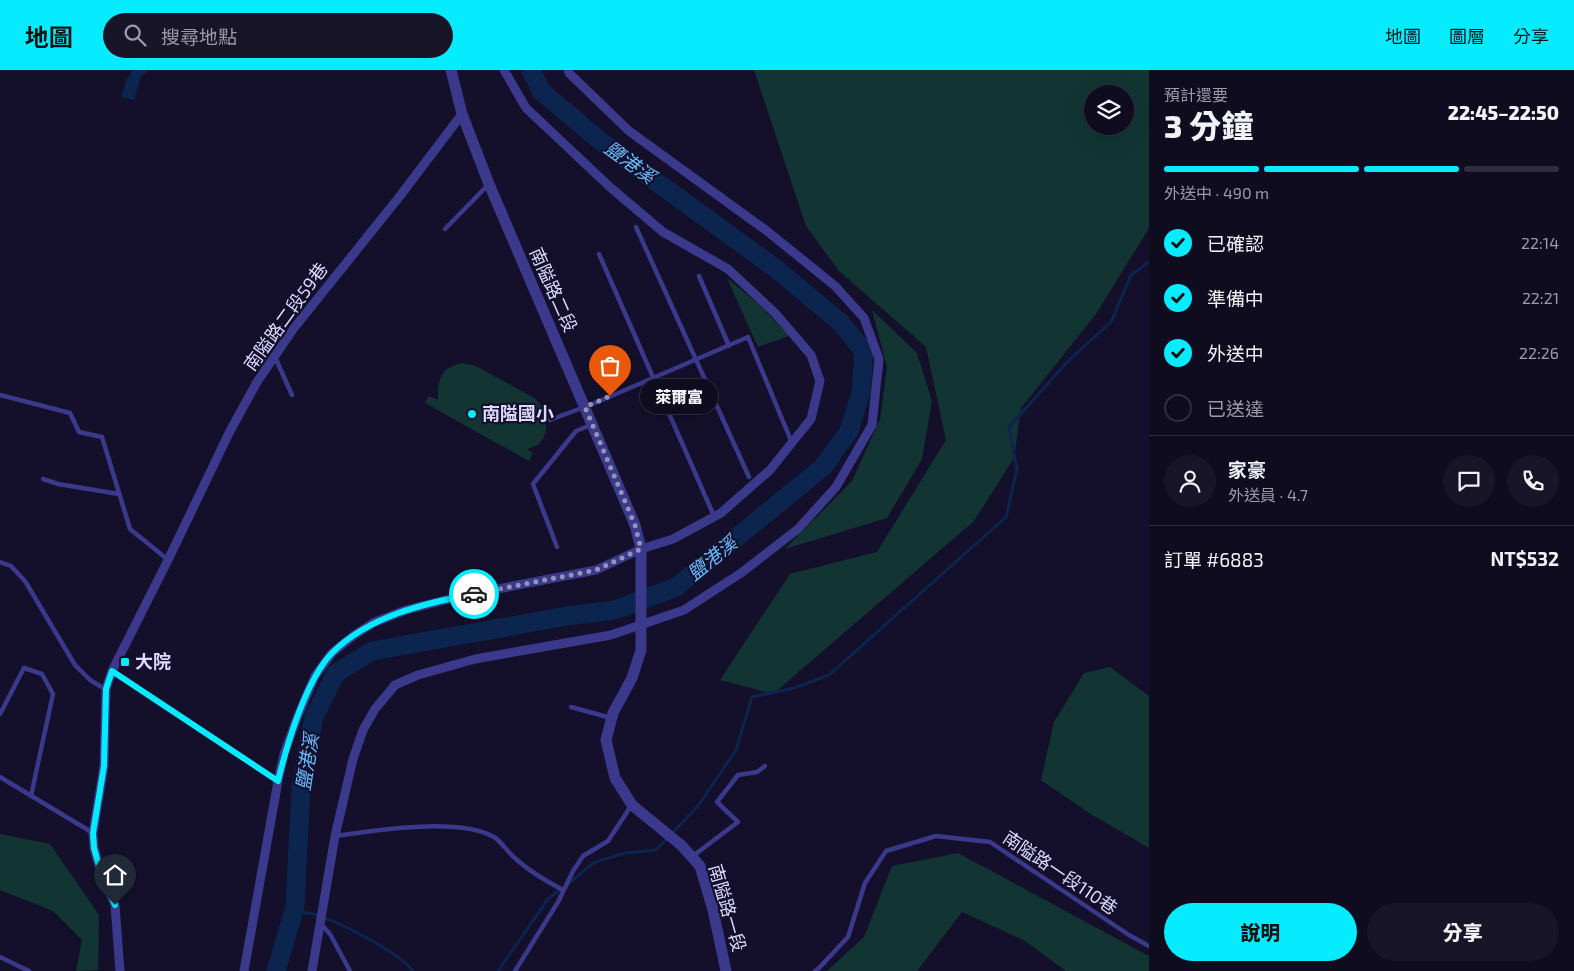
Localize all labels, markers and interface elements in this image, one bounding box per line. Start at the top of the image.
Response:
search box [103,13,453,58]
icon: search [121,21,149,49]
text: 地圖 [25,22,73,51]
text: 搜尋地點 [161,25,237,48]
text: 地圖 [1385,25,1421,47]
text: 圖層 [1449,25,1485,47]
text: 分享 [1513,25,1549,47]
map controls [1084,85,1134,135]
button: layers [1084,85,1134,135]
text: 預計還要 [1164,85,1228,104]
text: 22:45–22:50 [1448,101,1559,124]
text: 3 分鐘 [1164,106,1253,144]
water label: 鹽港溪 [600,136,663,189]
text: 外送中 · 490 m [1164,183,1269,202]
icon: check [1164,229,1192,257]
text: 已確認 [1207,232,1264,255]
text: 22:14 [1521,233,1559,252]
street label: 南隘路二段 [526,244,582,335]
street label: 南隘路二段59巷 [239,258,332,375]
icon: check [1164,284,1192,312]
text: 準備中 [1207,287,1264,310]
text: 22:21 [1522,288,1559,307]
icon: check [1164,339,1192,367]
text: 外送中 [1207,342,1264,365]
text: 22:26 [1519,343,1559,362]
pin [589,345,631,396]
icon: bag [596,352,624,380]
callout: 萊爾富 [640,378,718,414]
text: 萊爾富 [655,387,703,406]
text: 已送達 [1207,397,1264,420]
place label: 南隘國小 [482,402,554,424]
marker: 南隘國小 [466,408,478,420]
button: person [1164,455,1216,507]
button: chat [1443,455,1495,507]
button: phone [1507,455,1559,507]
text: 家豪 [1228,458,1266,481]
text: 外送員 · 4.7 [1228,485,1308,504]
water label: 鹽港溪 [682,529,743,584]
text: NT$532 [1491,547,1559,570]
text: 訂單 #6883 [1164,548,1264,571]
courier [449,569,499,619]
icon: car [460,580,488,608]
place label: 大院 [135,650,171,672]
marker: 大院 [119,656,131,668]
water label: 鹽港溪 [291,729,323,792]
street label: 南隘路一段110巷 [999,826,1122,919]
pin [94,854,136,905]
icon: home [101,861,129,889]
street label: 南隘路一段 [705,861,751,954]
button: 說明 [1164,903,1357,961]
button: 分享 [1367,903,1559,961]

